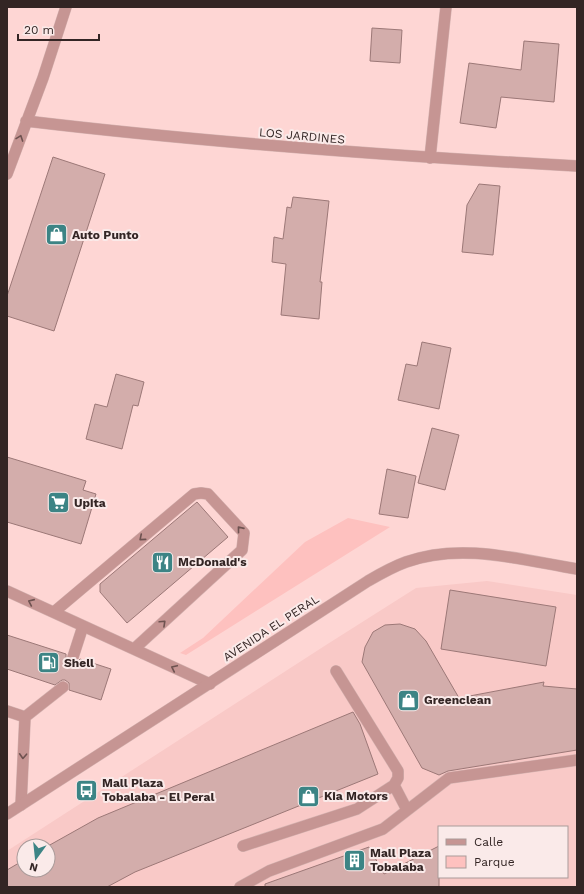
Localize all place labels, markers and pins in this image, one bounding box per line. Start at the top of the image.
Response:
shop icon: Auto Punto [43,222,69,248]
place label: Auto Punto [72,228,139,242]
supermarket icon: Upita [45,490,71,516]
place label: Upita [74,496,106,510]
restaurant icon: McDonald's [149,549,175,575]
place label: McDonald's [178,555,247,569]
fuel station icon: Shell [36,650,62,676]
place label: Shell [64,656,94,670]
shop icon: Greenclean [395,687,421,713]
place label: Greenclean [424,693,491,707]
place label: Mall Plaza Tobalaba - El Peral [102,776,214,804]
bus stop icon: Mall Plaza Tobalaba - El Peral [74,777,100,803]
shop icon: Kia Motors [295,783,321,809]
place label: Kia Motors [324,789,389,803]
place label: Mall Plaza Tobalaba [370,846,431,874]
building icon: Mall Plaza Tobalaba [341,847,367,873]

